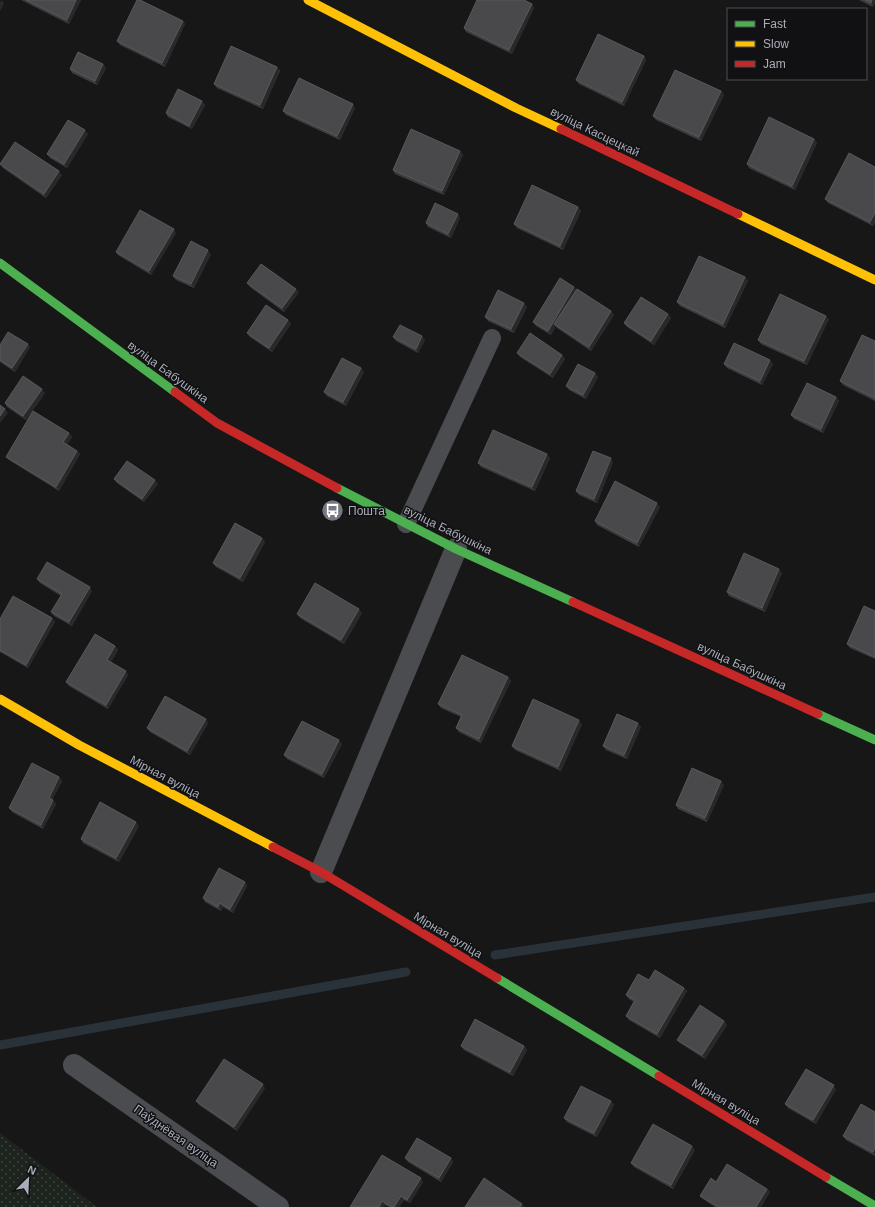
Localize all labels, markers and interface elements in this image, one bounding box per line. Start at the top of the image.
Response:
legend [727,8,867,80]
text: Fast [763,17,787,31]
text: Slow [763,37,789,51]
text: Jam [763,57,786,71]
street label: вуліца Касцецкай [548,104,642,160]
street label: вуліца Бабушкіна [125,338,211,406]
bus stop icon: Пошта [319,498,345,524]
street label: вуліца Бабушкіна [402,503,495,558]
place label: Пошта [348,504,385,518]
street label: вуліца Бабушкіна [695,639,789,693]
street label: Мірная вуліца [127,753,203,802]
street label: Мірная вуліца [411,909,485,961]
street label: Мірная вуліца [689,1076,763,1128]
street label: Паўднёвая вуліца [131,1102,221,1170]
north arrow [8,1159,48,1199]
text: N [26,1163,38,1177]

